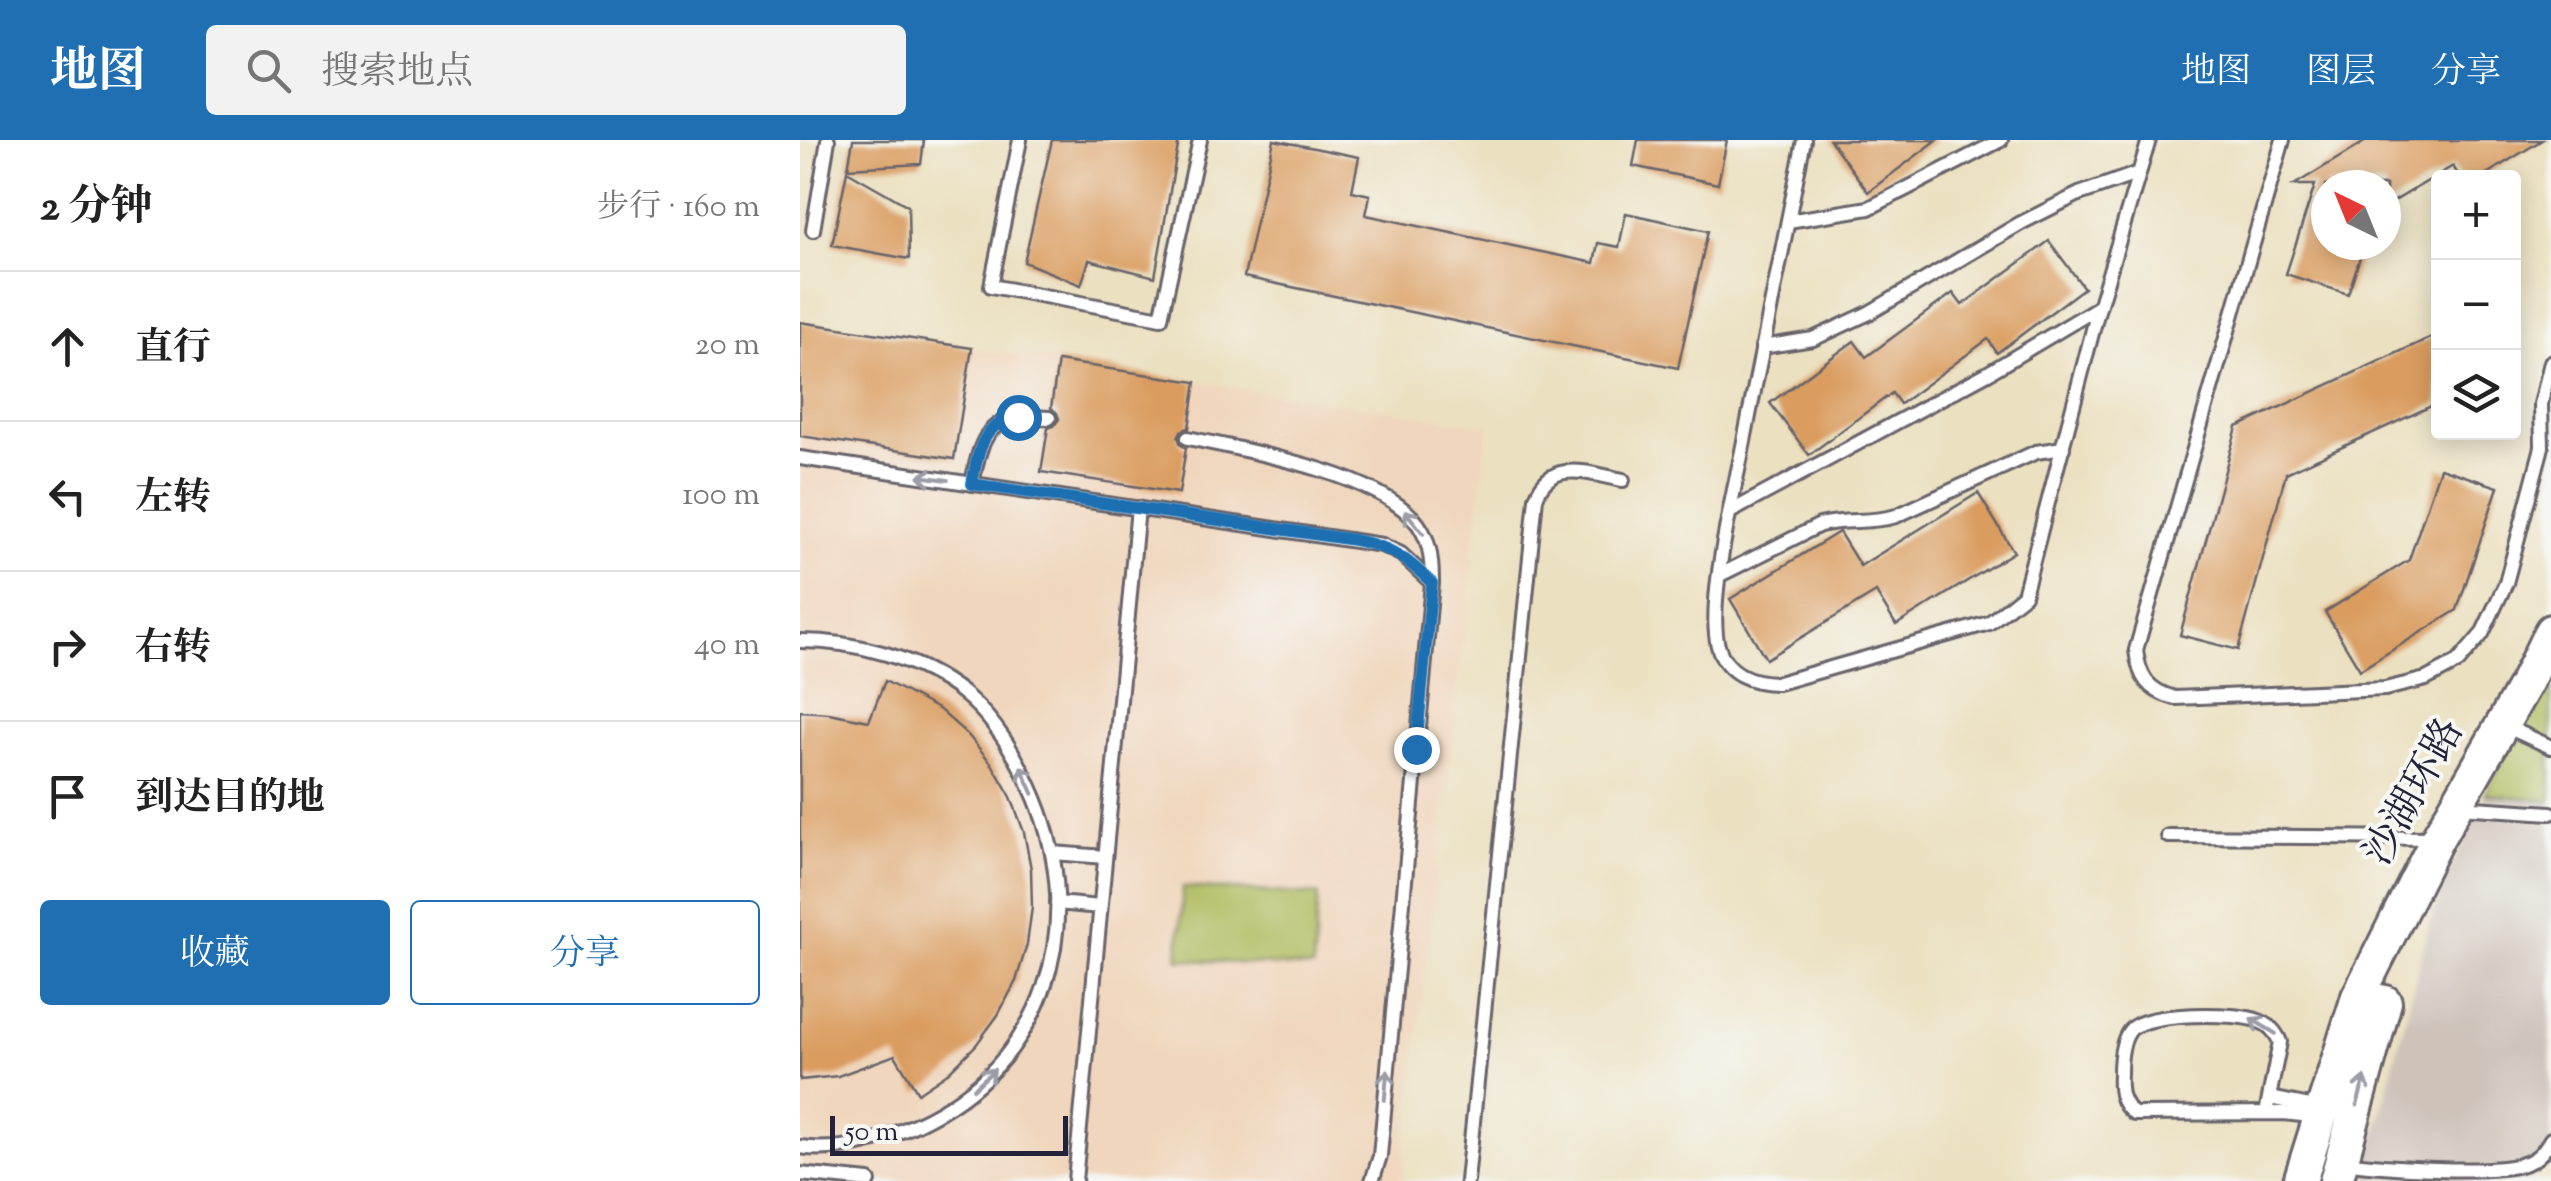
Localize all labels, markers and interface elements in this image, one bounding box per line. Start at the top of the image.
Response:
search box [206,25,906,115]
text: 地图 [50,40,146,109]
icon: search [241,43,296,98]
text: 搜索地点 [321,47,473,101]
text: 地图 [2181,48,2251,99]
text: 图层 [2306,48,2376,99]
text: 分享 [2431,48,2501,99]
north arrow [2311,170,2401,260]
map controls [2431,170,2521,440]
button: + [2431,170,2521,260]
text: 2 分钟 [40,179,153,239]
text: 步行 · 160 m [597,185,760,231]
button: − [2431,260,2521,350]
icon: ahead [40,319,95,374]
text: 直行 [135,323,211,377]
text: 20 m [695,323,760,369]
button: layers [2431,350,2521,440]
route start [996,395,1042,441]
icon: left [40,469,95,524]
one-way arrow [917,469,950,487]
text: 左转 [135,473,211,527]
text: 100 m [682,473,760,519]
one-way arrow [1403,510,1425,536]
icon: right [40,619,95,674]
text: 右转 [135,623,211,677]
text: 40 m [694,623,760,669]
street label: 沙湖环路 [2352,709,2480,877]
route end [1394,727,1440,773]
one-way arrow [1016,766,1035,796]
icon: arrive [40,769,95,824]
text: 到达目的地 [135,773,325,827]
button: 收藏 [40,900,390,1005]
button: 分享 [410,900,760,1005]
one-way arrow [2249,1016,2277,1036]
one-way arrow [971,1068,996,1091]
one-way arrow [1377,1070,1396,1102]
one-way arrow [2353,1076,2371,1107]
scale bar [830,1111,1068,1156]
text: 50 m [845,1113,899,1153]

